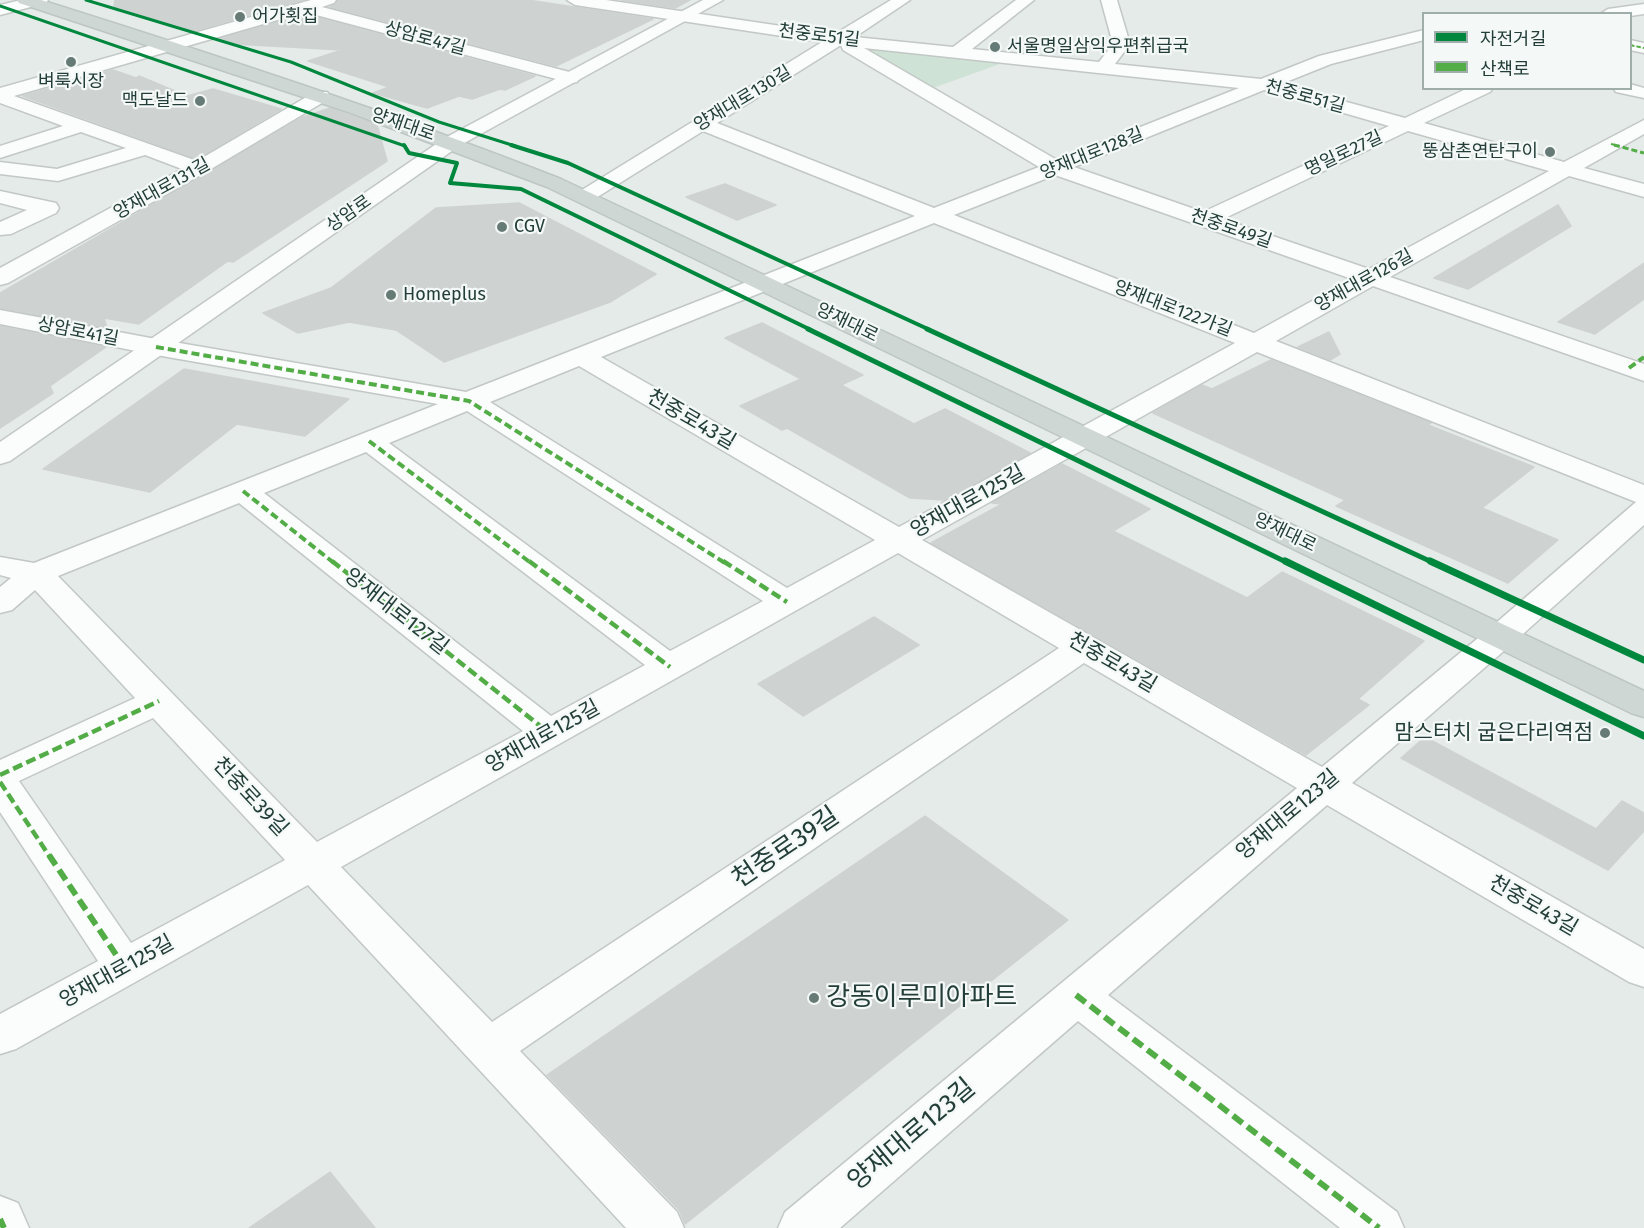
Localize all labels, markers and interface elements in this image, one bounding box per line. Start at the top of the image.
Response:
place label: 어가횟집 [252,6,318,28]
marker: 어가횟집 [233,10,247,24]
legend [1422,12,1632,90]
street label: 상암로47길 [382,18,468,60]
street label: 천중로51길 [777,20,861,52]
text: 자전거길 [1480,28,1546,50]
place label: 서울명일삼익우편취급국 [1007,36,1189,58]
marker: 서울명일삼익우편취급국 [988,40,1002,54]
marker: 벼룩시장 [64,55,78,69]
text: 산책로 [1480,58,1530,80]
street label: 양재대로130길 [690,62,796,136]
place label: 벼룩시장 [38,71,104,93]
street label: 천중로51길 [1263,76,1347,118]
place label: 맥도날드 [122,90,188,112]
marker: 맥도날드 [193,94,207,108]
street label: 양재대로 [368,104,438,146]
street label: 양재대로128길 [1037,123,1147,185]
street label: 명일로27길 [1302,127,1386,181]
place label: 뚱삼촌연탄구이 [1422,141,1538,163]
marker: 뚱삼촌연탄구이 [1543,145,1557,159]
street label: 양재대로131길 [110,154,214,224]
street label: 상암로 [322,191,376,237]
street label: 천중로49길 [1187,205,1275,253]
place label: CGV [514,216,545,238]
marker: CGV [495,220,509,234]
street label: 양재대로126길 [1311,245,1417,317]
street label: 양재대로122가길 [1111,277,1235,341]
place label: Homeplus [403,284,486,306]
marker: Homeplus [384,288,398,302]
street label: 양재대로 [812,299,882,347]
street label: 상암로41길 [35,314,121,350]
street label: 천중로43길 [642,384,740,456]
street label: 양재대로125길 [907,460,1029,544]
street label: 양재대로 [1250,509,1320,557]
street label: 양재대로127길 [339,564,453,660]
street label: 천중로43길 [1063,627,1161,699]
street label: 양재대로125길 [482,695,604,779]
place label: 맘스터치 굽은다리역점 [1394,720,1593,746]
marker: 맘스터치 굽은다리역점 [1598,726,1612,740]
street label: 천중로39길 [207,752,293,842]
street label: 양재대로123길 [1231,765,1345,865]
street label: 천중로39길 [727,801,845,895]
street label: 천중로43길 [1484,870,1582,942]
street label: 양재대로125길 [56,930,178,1014]
place label: 강동이루미아파트 [826,982,1017,1014]
marker: 강동이루미아파트 [807,991,821,1005]
street label: 양재대로123길 [842,1073,982,1197]

